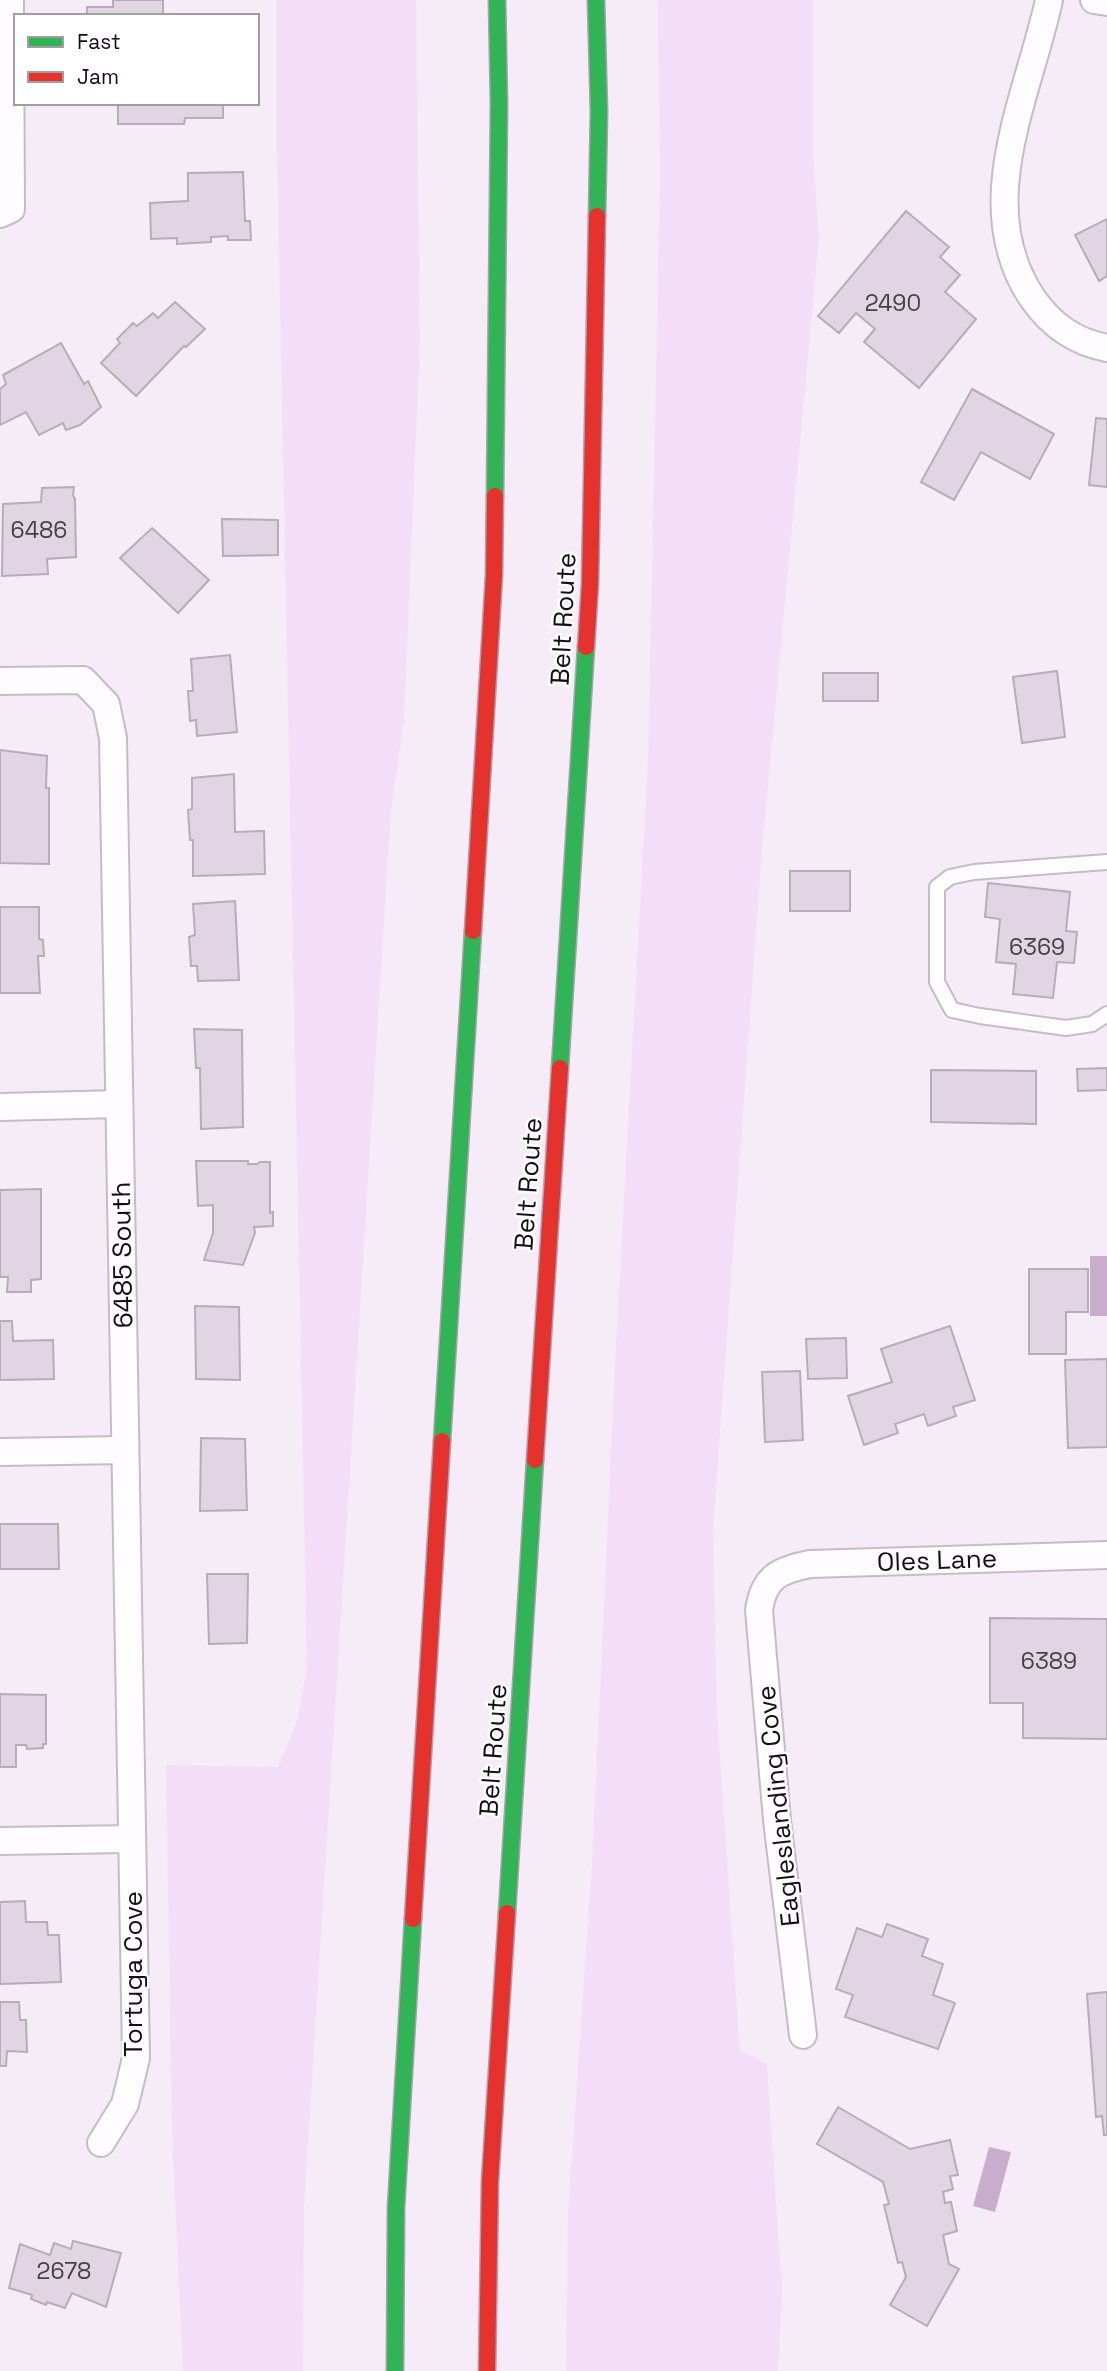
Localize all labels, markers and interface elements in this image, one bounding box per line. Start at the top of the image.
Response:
legend [14,14,259,105]
text: Fast [77,28,121,55]
text: Jam [77,63,119,90]
house number: 2490 [865,288,921,318]
house number: 6486 [11,515,67,545]
street label: Belt Route [543,552,583,686]
house number: 6369 [1009,932,1065,962]
street label: Belt Route [506,1117,550,1251]
street label: 6485 South [104,1182,140,1328]
street label: Oles Lane [876,1541,998,1579]
house number: 6389 [1021,1646,1077,1676]
street label: Belt Route [471,1683,515,1817]
street label: Eagleslanding Cove [748,1684,808,1928]
street label: Tortuga Cove [116,1891,150,2057]
house number: 2678 [37,2256,91,2286]

